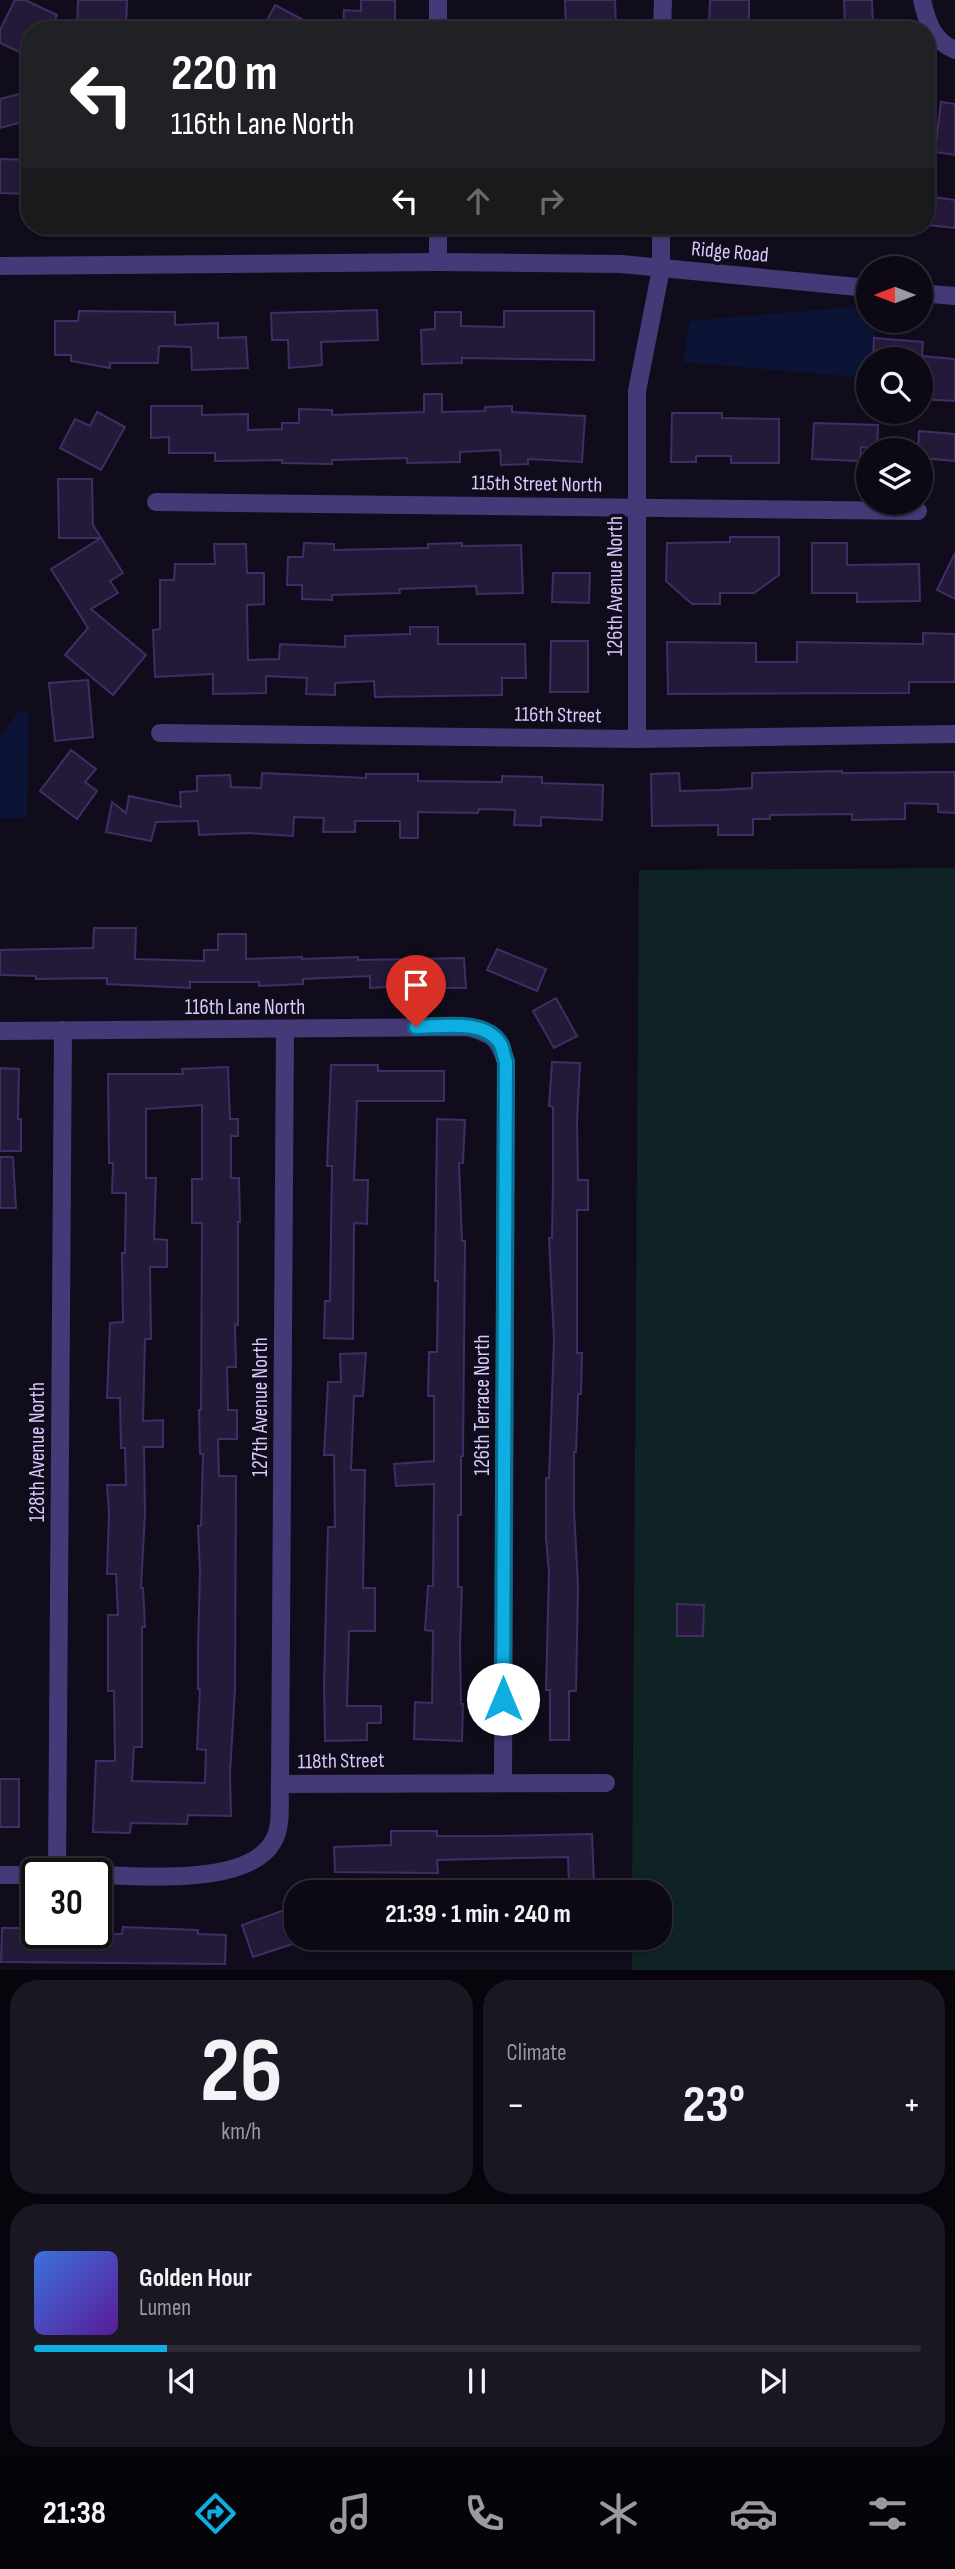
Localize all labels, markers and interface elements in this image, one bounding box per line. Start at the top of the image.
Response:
text: 220 m [171,45,277,104]
icon: left [56,49,147,140]
text: 116th Lane North [171,105,354,144]
icon: left [386,182,424,220]
icon: ahead [459,182,497,220]
icon: right [532,182,570,220]
street label: Ridge Road [690,236,770,268]
north arrow [856,256,933,332]
map controls [856,256,933,515]
button: search [856,347,933,424]
button: layers [856,438,933,515]
street label: 115th Street North [471,470,603,498]
street label: 126th Avenue North [603,516,628,656]
street label: 116th Street [514,702,602,728]
pin [386,955,446,1027]
icon: arrive [397,966,435,1004]
street label: 116th Lane North [185,995,305,1020]
street label: 126th Terrace North [470,1335,495,1475]
street label: 127th Avenue North [248,1337,273,1477]
street label: 128th Avenue North [25,1382,50,1522]
position arrow [466,1662,540,1736]
street label: 118th Street [297,1748,385,1774]
speed limit sign: 30 [21,1858,112,1949]
text: 21:39 · 1 min · 240 m [385,1899,571,1930]
text: 26 [200,2018,283,2127]
text: Climate [507,2039,566,2067]
text: 23° [683,2074,745,2137]
text: − [507,2083,525,2128]
text: + [902,2083,921,2128]
text: km/h [221,2118,261,2146]
text: Golden Hour [139,2263,252,2294]
text: Lumen [139,2294,191,2322]
icon: previous [163,2362,201,2400]
icon: pause [458,2362,496,2400]
icon: next [754,2362,792,2400]
icon: directions [191,2489,240,2538]
icon: music [326,2489,375,2538]
icon: phone [460,2489,509,2538]
icon: climate [594,2489,643,2538]
icon: car [729,2489,778,2538]
icon: filters [863,2489,912,2538]
text: 21:38 [43,2494,106,2533]

